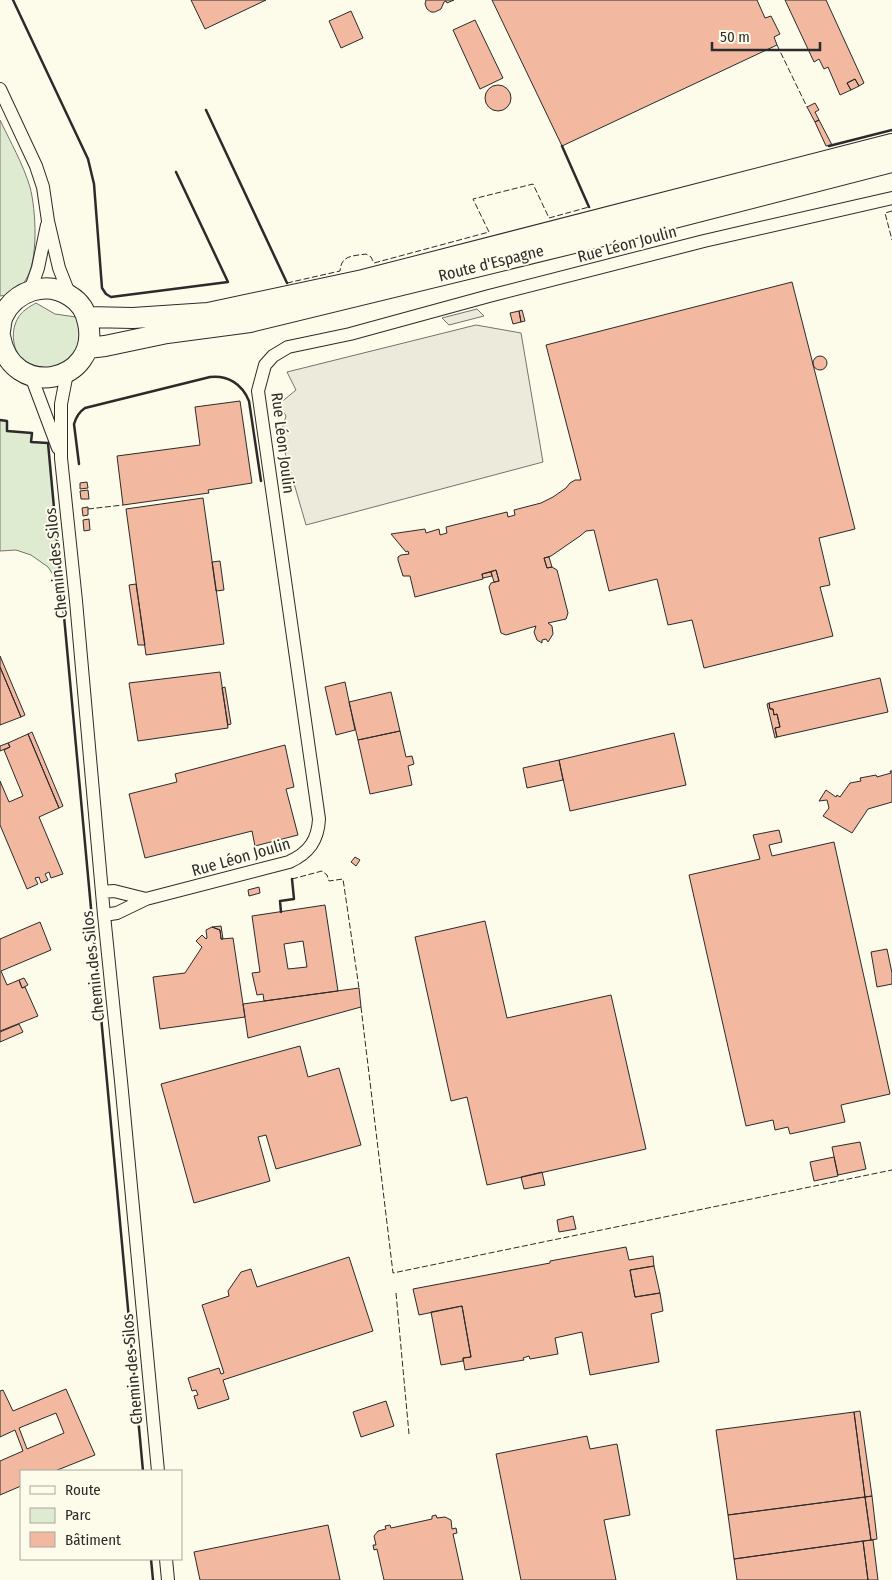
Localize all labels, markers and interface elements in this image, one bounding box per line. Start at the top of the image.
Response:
scale bar [712,20,820,52]
text: 50 m [720,28,750,46]
street label: Rue Léon Joulin [575,222,679,266]
street label: Route d'Espagne [436,241,546,285]
street label: Rue Léon Joulin [267,391,299,495]
street label: Chemin des Silos [41,507,71,619]
street label: Rue Léon Joulin [189,834,293,880]
street label: Chemin des Silos [78,910,108,1022]
street label: Chemin des Silos [118,1313,146,1425]
legend [20,1470,182,1560]
text: Route [65,1481,101,1499]
text: Parc [65,1506,91,1524]
text: Bâtiment [65,1531,121,1549]

